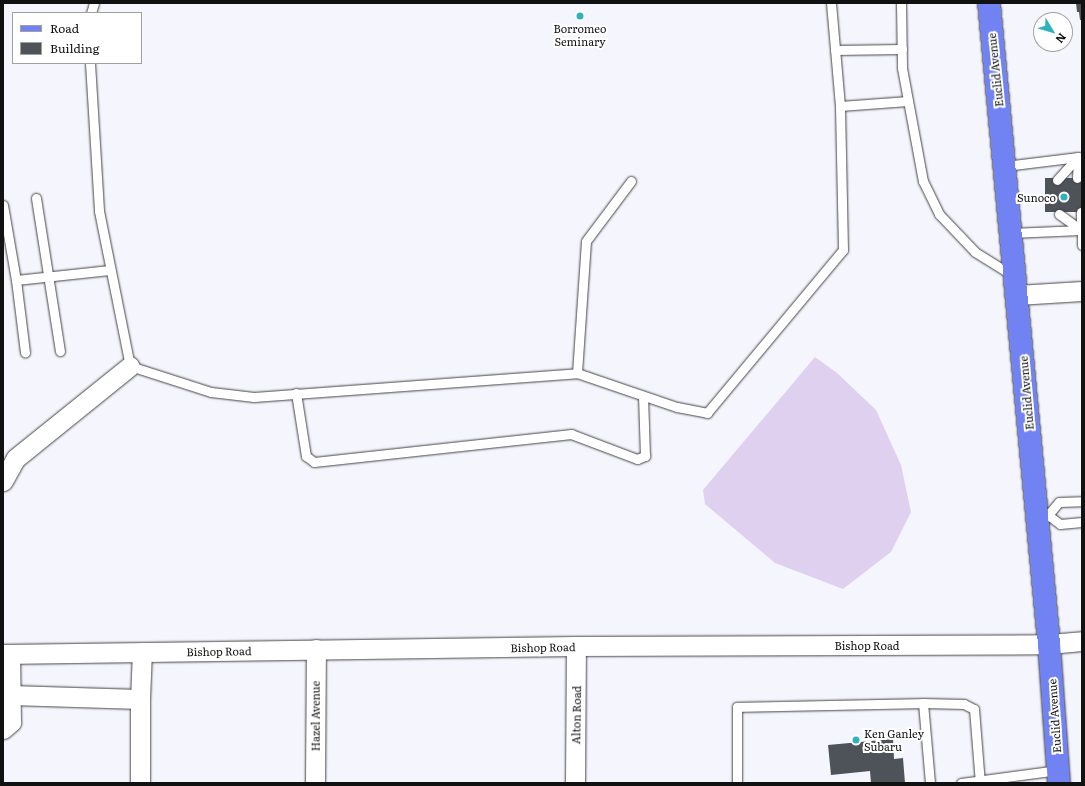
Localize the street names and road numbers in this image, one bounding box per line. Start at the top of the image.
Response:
street label: Euclid Avenue [985,32,1005,108]
street label: Euclid Avenue [1016,355,1036,431]
street label: Bishop Road [834,638,900,652]
street label: Bishop Road [510,640,576,654]
street label: Bishop Road [186,644,252,658]
street label: Euclid Avenue [1045,679,1063,753]
street label: Hazel Avenue [308,681,322,751]
street label: Alton Road [569,686,583,744]

